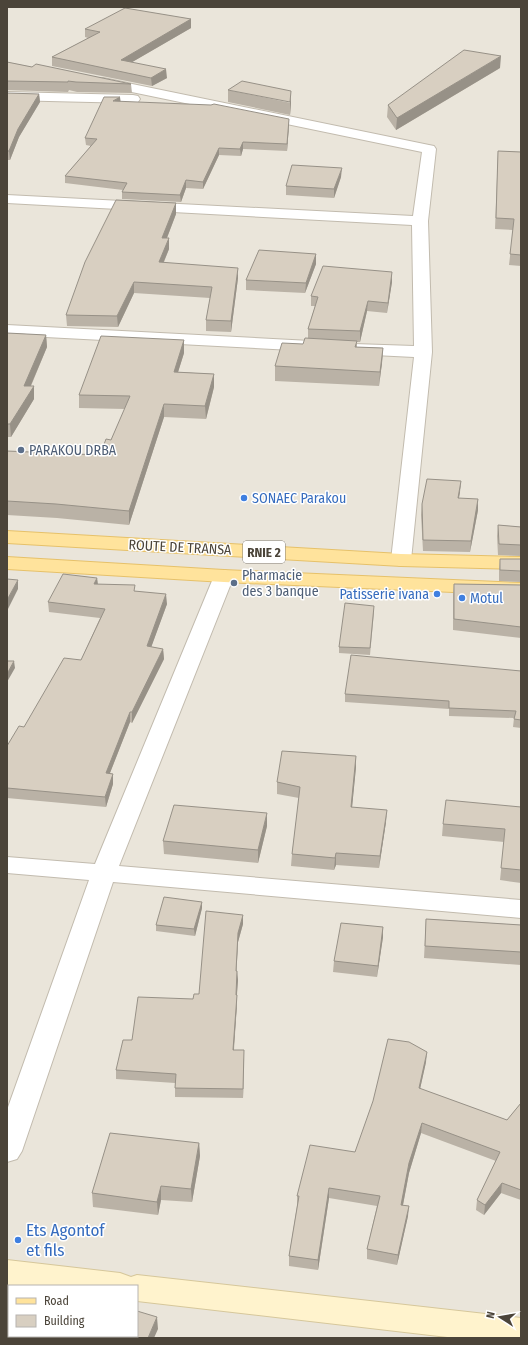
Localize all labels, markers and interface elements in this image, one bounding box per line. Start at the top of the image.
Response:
place label: PARAKOU DRBA [29,442,117,459]
marker: PARAKOU DRBA [16,445,26,455]
place label: SONAEC Parakou [252,490,346,507]
marker: SONAEC Parakou [239,493,249,503]
street label: ROUTE DE TRANSA [128,536,233,559]
road number: RNIE 2 [243,541,285,563]
place label: Pharmacie des 3 banque [242,567,319,600]
marker: Pharmacie des 3 banque [229,578,239,588]
place label: Patisserie ivana [339,586,429,603]
marker: Patisserie ivana [432,589,442,599]
place label: Motul [470,590,503,607]
marker: Motul [457,593,467,603]
place label: Ets Agontof et fils [26,1220,106,1261]
marker: Ets Agontof et fils [13,1235,23,1245]
legend [8,1285,138,1337]
text: Road [44,1294,69,1308]
north arrow [480,1297,520,1337]
text: N [484,1310,498,1320]
text: Building [44,1314,85,1328]

